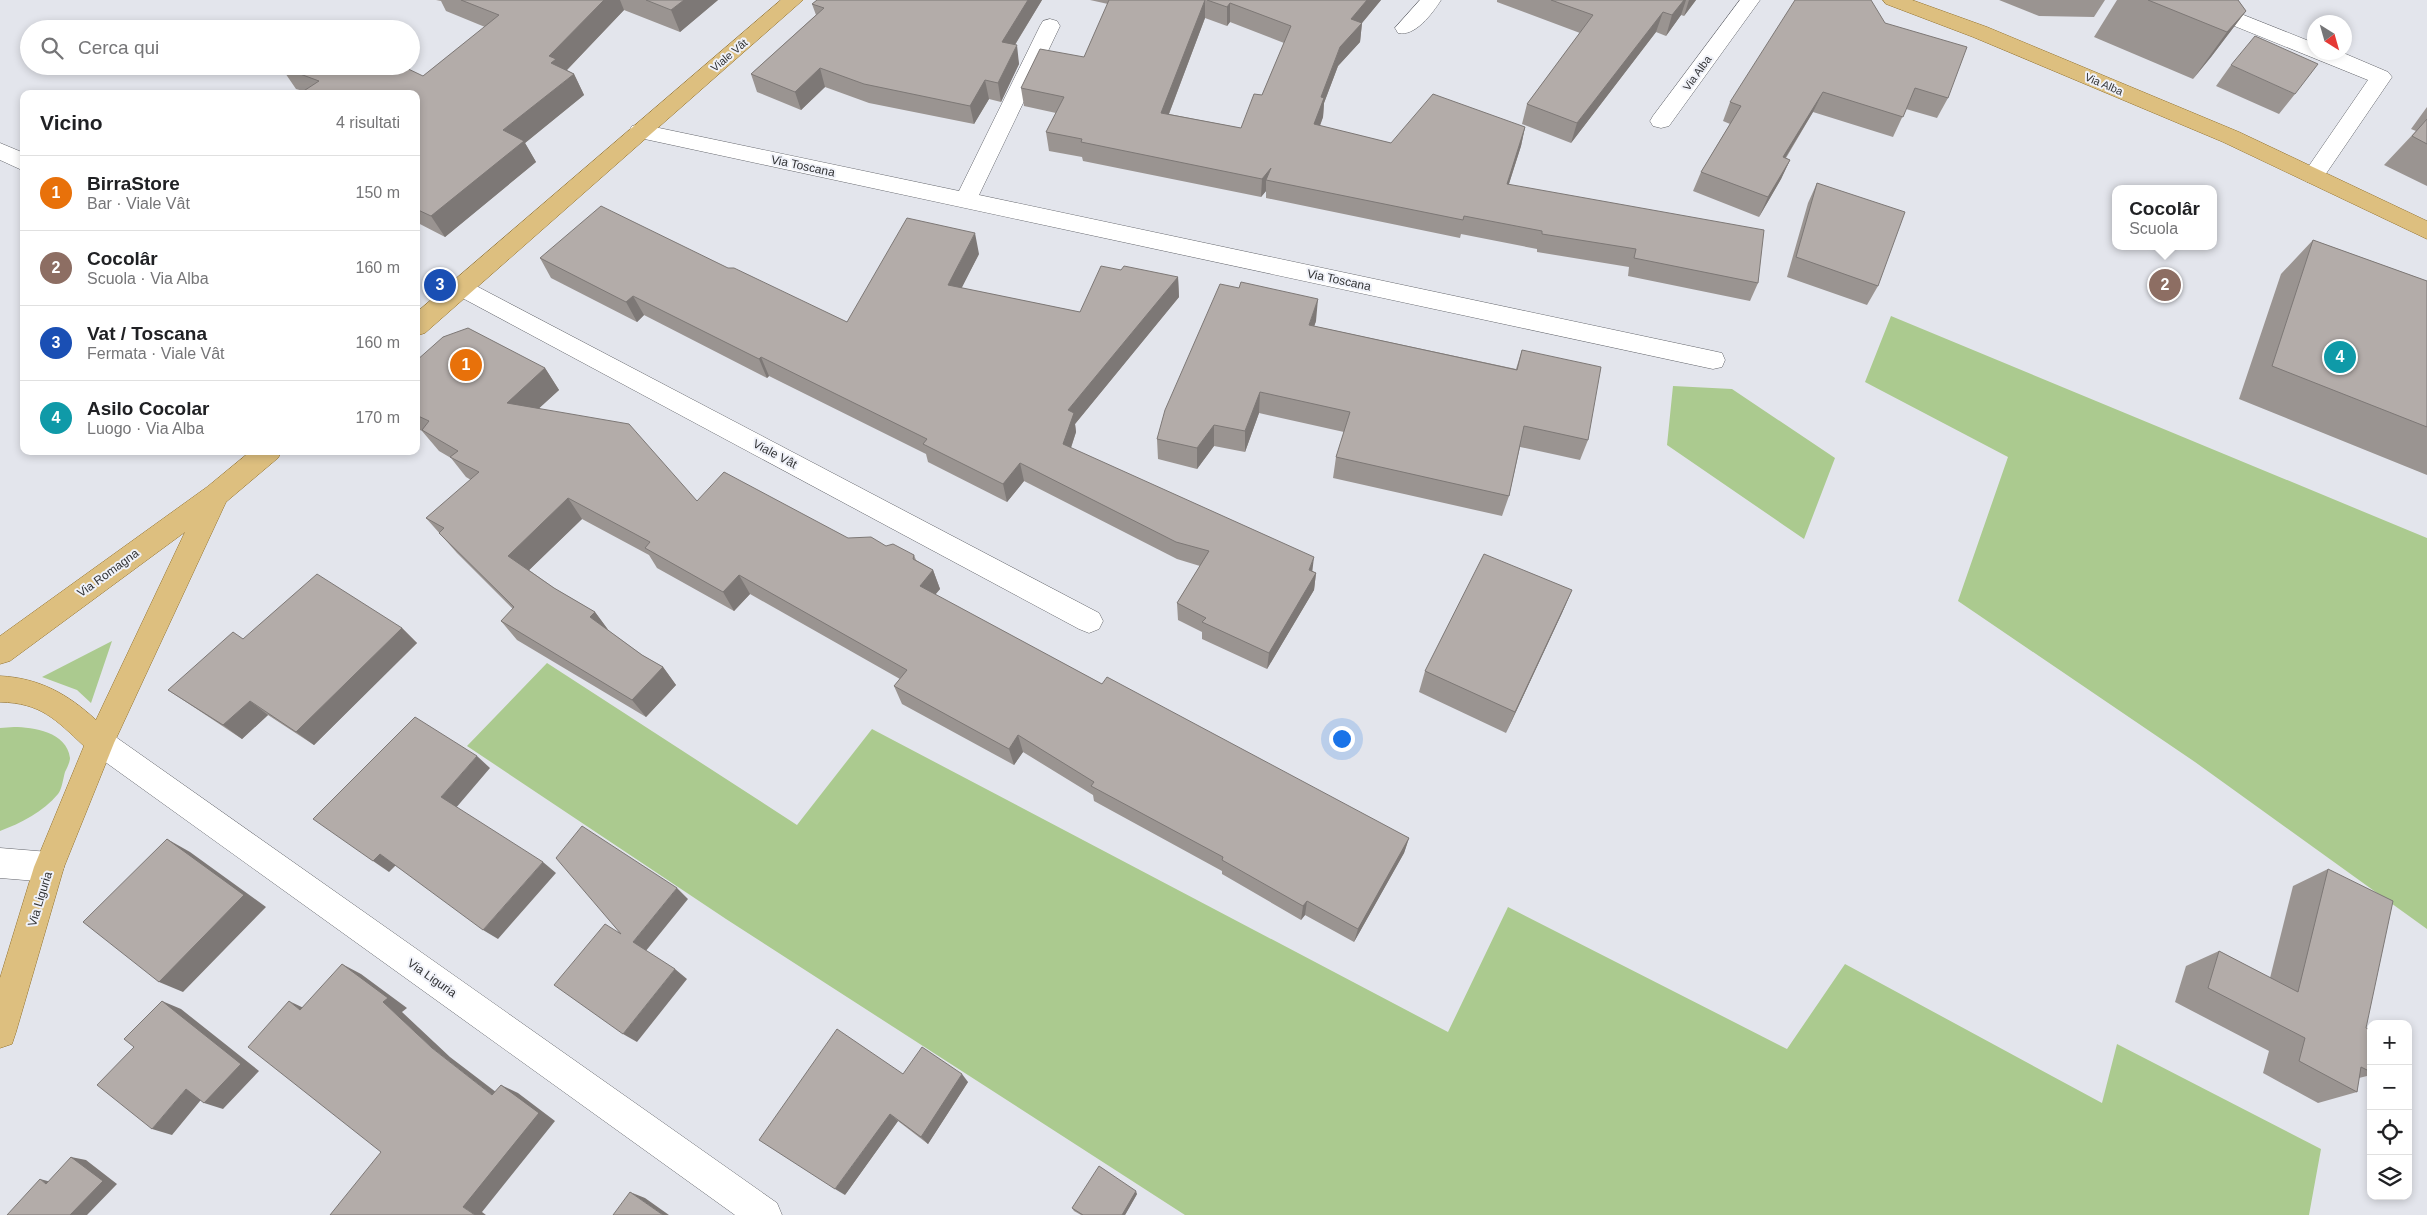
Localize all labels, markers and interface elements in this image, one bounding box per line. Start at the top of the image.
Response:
north arrow [2307,15,2352,60]
search box [20,20,420,75]
icon: search [38,34,66,62]
street label: Viale Vât [708,36,750,74]
text: Cerca qui [78,37,159,58]
street label: Via Alba [1680,53,1714,93]
street label: Via Alba [2083,71,2126,98]
text: Vicino [40,111,103,134]
text: 4 risultati [336,114,400,131]
street label: Via Toscana [770,152,837,180]
text: BirraStore [87,173,180,194]
text: 1 [52,184,60,201]
text: 150 m [356,184,400,201]
popup [2112,185,2217,250]
text: Bar · Viale Vât [87,195,190,212]
text: Cocolâr [2129,198,2200,219]
text: Scuola [2129,220,2178,237]
text: Cocolâr [87,248,158,269]
text: 2 [52,259,60,276]
text: 160 m [356,259,400,276]
pin: 3 [424,266,456,304]
street label: Via Toscana [1306,266,1373,294]
pin: 2 [2149,266,2181,304]
text: Scuola · Via Alba [87,270,209,287]
text: Vat / Toscana [87,323,207,344]
text: 3 [52,334,60,351]
text: 160 m [356,334,400,351]
pin: 4 [2324,338,2356,376]
text: Fermata · Viale Vât [87,345,225,362]
pin: 1 [450,346,482,384]
text: Asilo Cocolar [87,398,209,419]
text: 4 [52,409,60,426]
text: 170 m [356,409,400,426]
text: Luogo · Via Alba [87,420,204,437]
street label: Viale Vât [751,437,800,472]
street label: Via Romagna [75,546,142,600]
your location [1329,726,1355,752]
street label: Via Liguria [25,870,55,928]
street label: Via Liguria [405,956,459,1000]
map controls [2367,1020,2412,1200]
button: + [2367,1020,2412,1065]
button: − [2367,1065,2412,1110]
button: locate [2367,1110,2412,1155]
button: layers [2367,1155,2412,1200]

